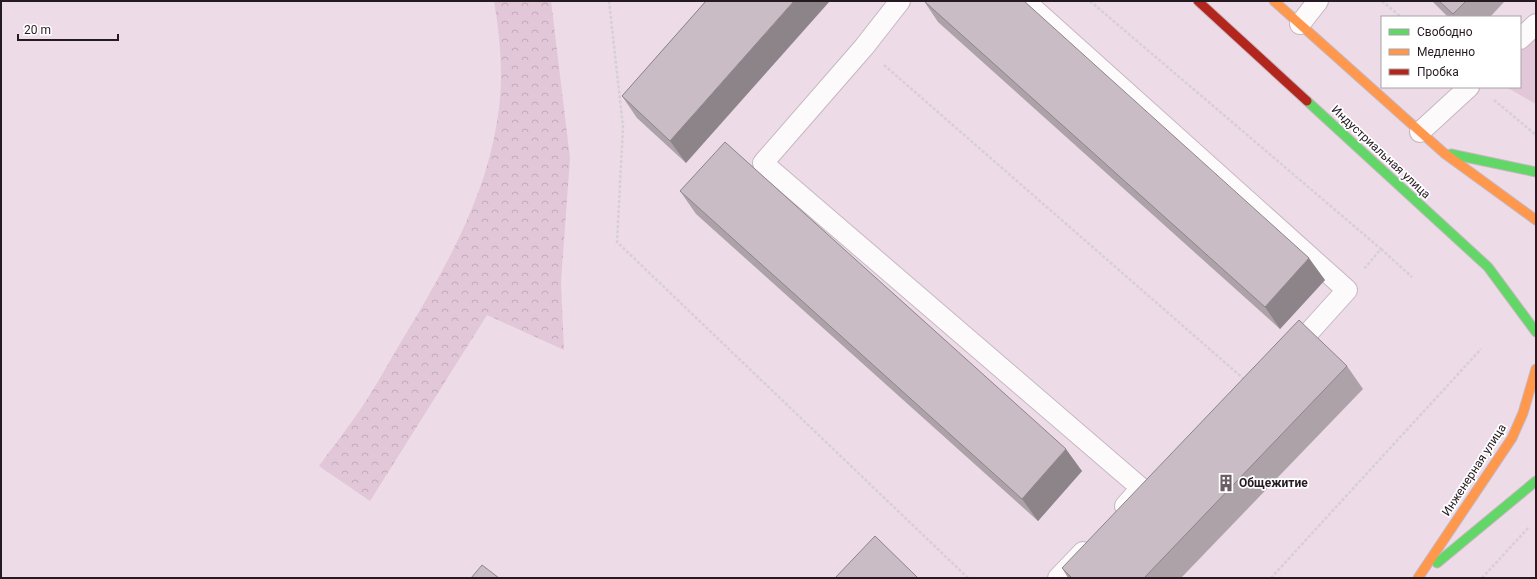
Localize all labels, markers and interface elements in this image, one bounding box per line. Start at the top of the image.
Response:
scale bar [18,16,118,42]
legend [1381,16,1521,88]
text: 20 m [24,23,51,37]
text: Свободно [1417,25,1473,39]
text: Медленно [1417,45,1475,59]
text: Пробка [1417,65,1459,79]
street label: Индустриальная улица [1329,103,1433,201]
street label: Инженерная улица [1439,421,1509,519]
building icon: Общежитие [1216,473,1236,493]
place label: Общежитие [1239,476,1308,490]

